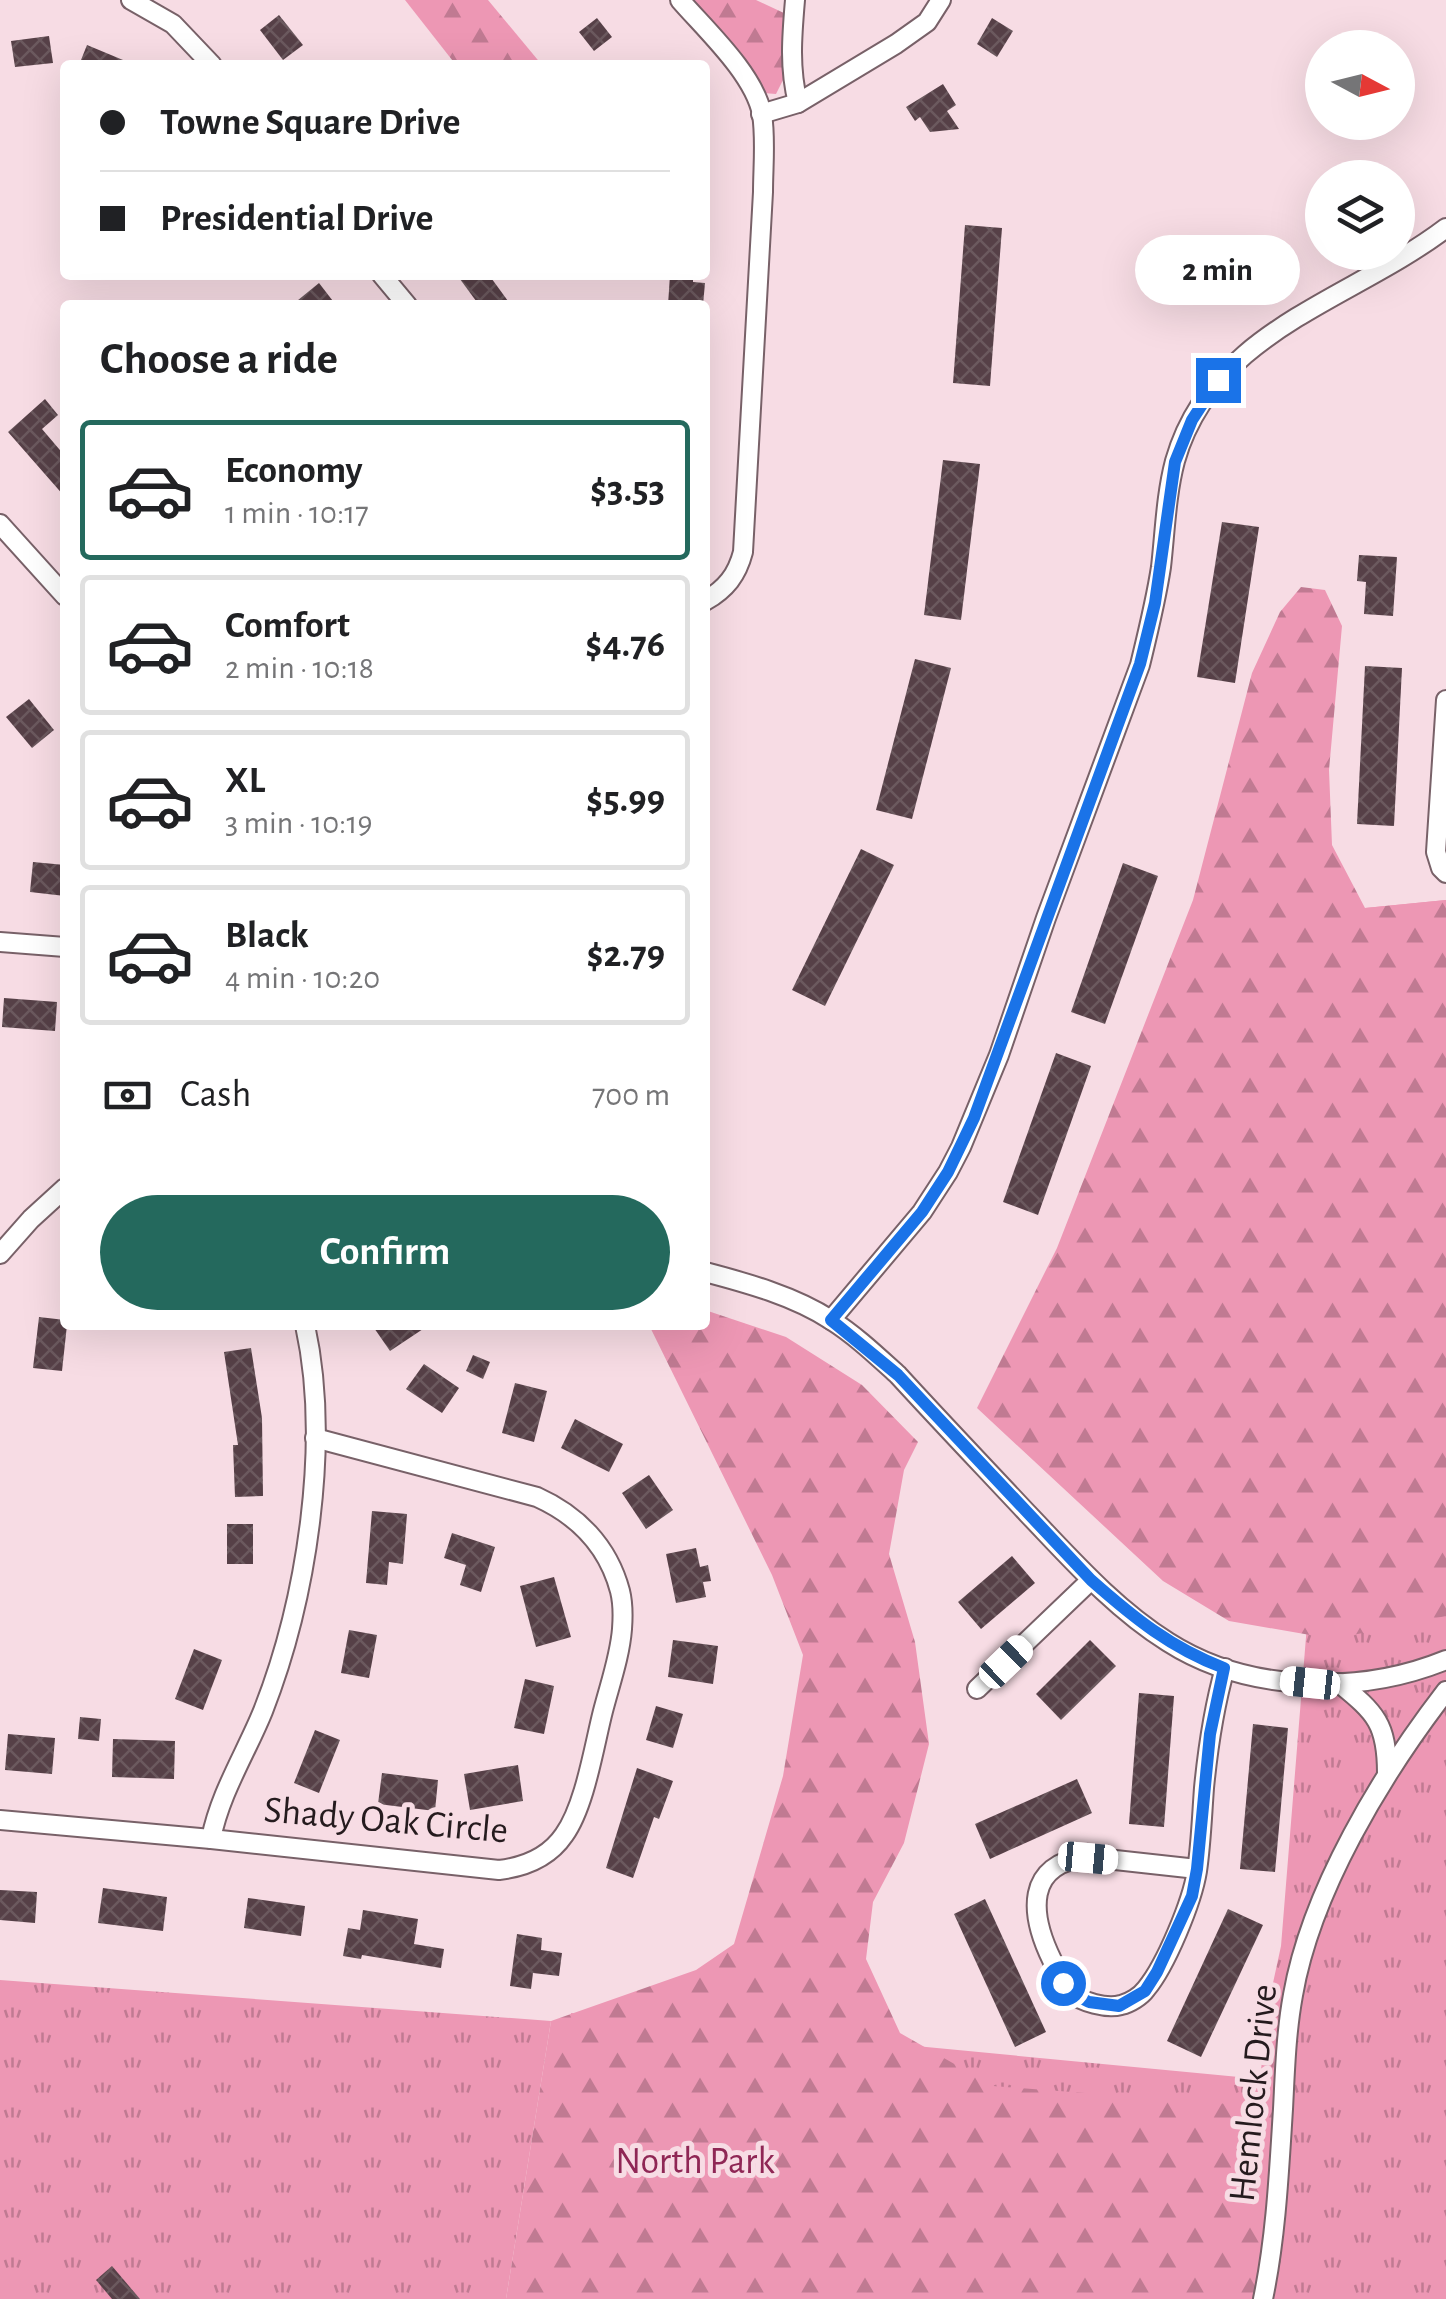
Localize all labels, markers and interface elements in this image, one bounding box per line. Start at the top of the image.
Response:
north arrow [1305,30,1415,140]
map controls [1305,30,1415,270]
text: Towne Square Drive [160,104,460,142]
button: layers [1305,160,1415,270]
text: Presidential Drive [160,200,434,238]
callout: 2 min [1136,235,1300,305]
text: 2 min [1182,254,1253,286]
text: Choose a ride [100,337,338,382]
route end [1196,358,1241,403]
icon: car [105,445,195,535]
text: Economy [225,452,363,490]
text: $3.53 [590,471,665,509]
text: 1 min · 10:17 [225,497,369,529]
icon: car [105,600,195,690]
text: Comfort [225,607,350,645]
text: $4.76 [585,626,665,664]
text: 2 min · 10:18 [225,652,374,684]
icon: car [105,755,195,845]
text: XL [225,762,265,800]
text: $5.99 [586,781,665,819]
text: 3 min · 10:19 [225,807,373,839]
icon: car [105,910,195,1000]
text: Black [225,917,309,955]
text: $2.79 [587,936,665,974]
text: 4 min · 10:20 [225,962,380,994]
icon: cash [100,1068,155,1123]
text: Cash [180,1076,251,1114]
text: 700 m [592,1079,670,1111]
button: Confirm [100,1195,670,1310]
car [974,1630,1038,1694]
car [1279,1665,1341,1701]
street label: Shady Oak Circle [262,1791,510,1851]
car [1057,1840,1119,1876]
route start [1041,1961,1086,2006]
street label: Hemlock Drive [1224,1982,1284,2204]
park label: North Park [615,2143,775,2181]

